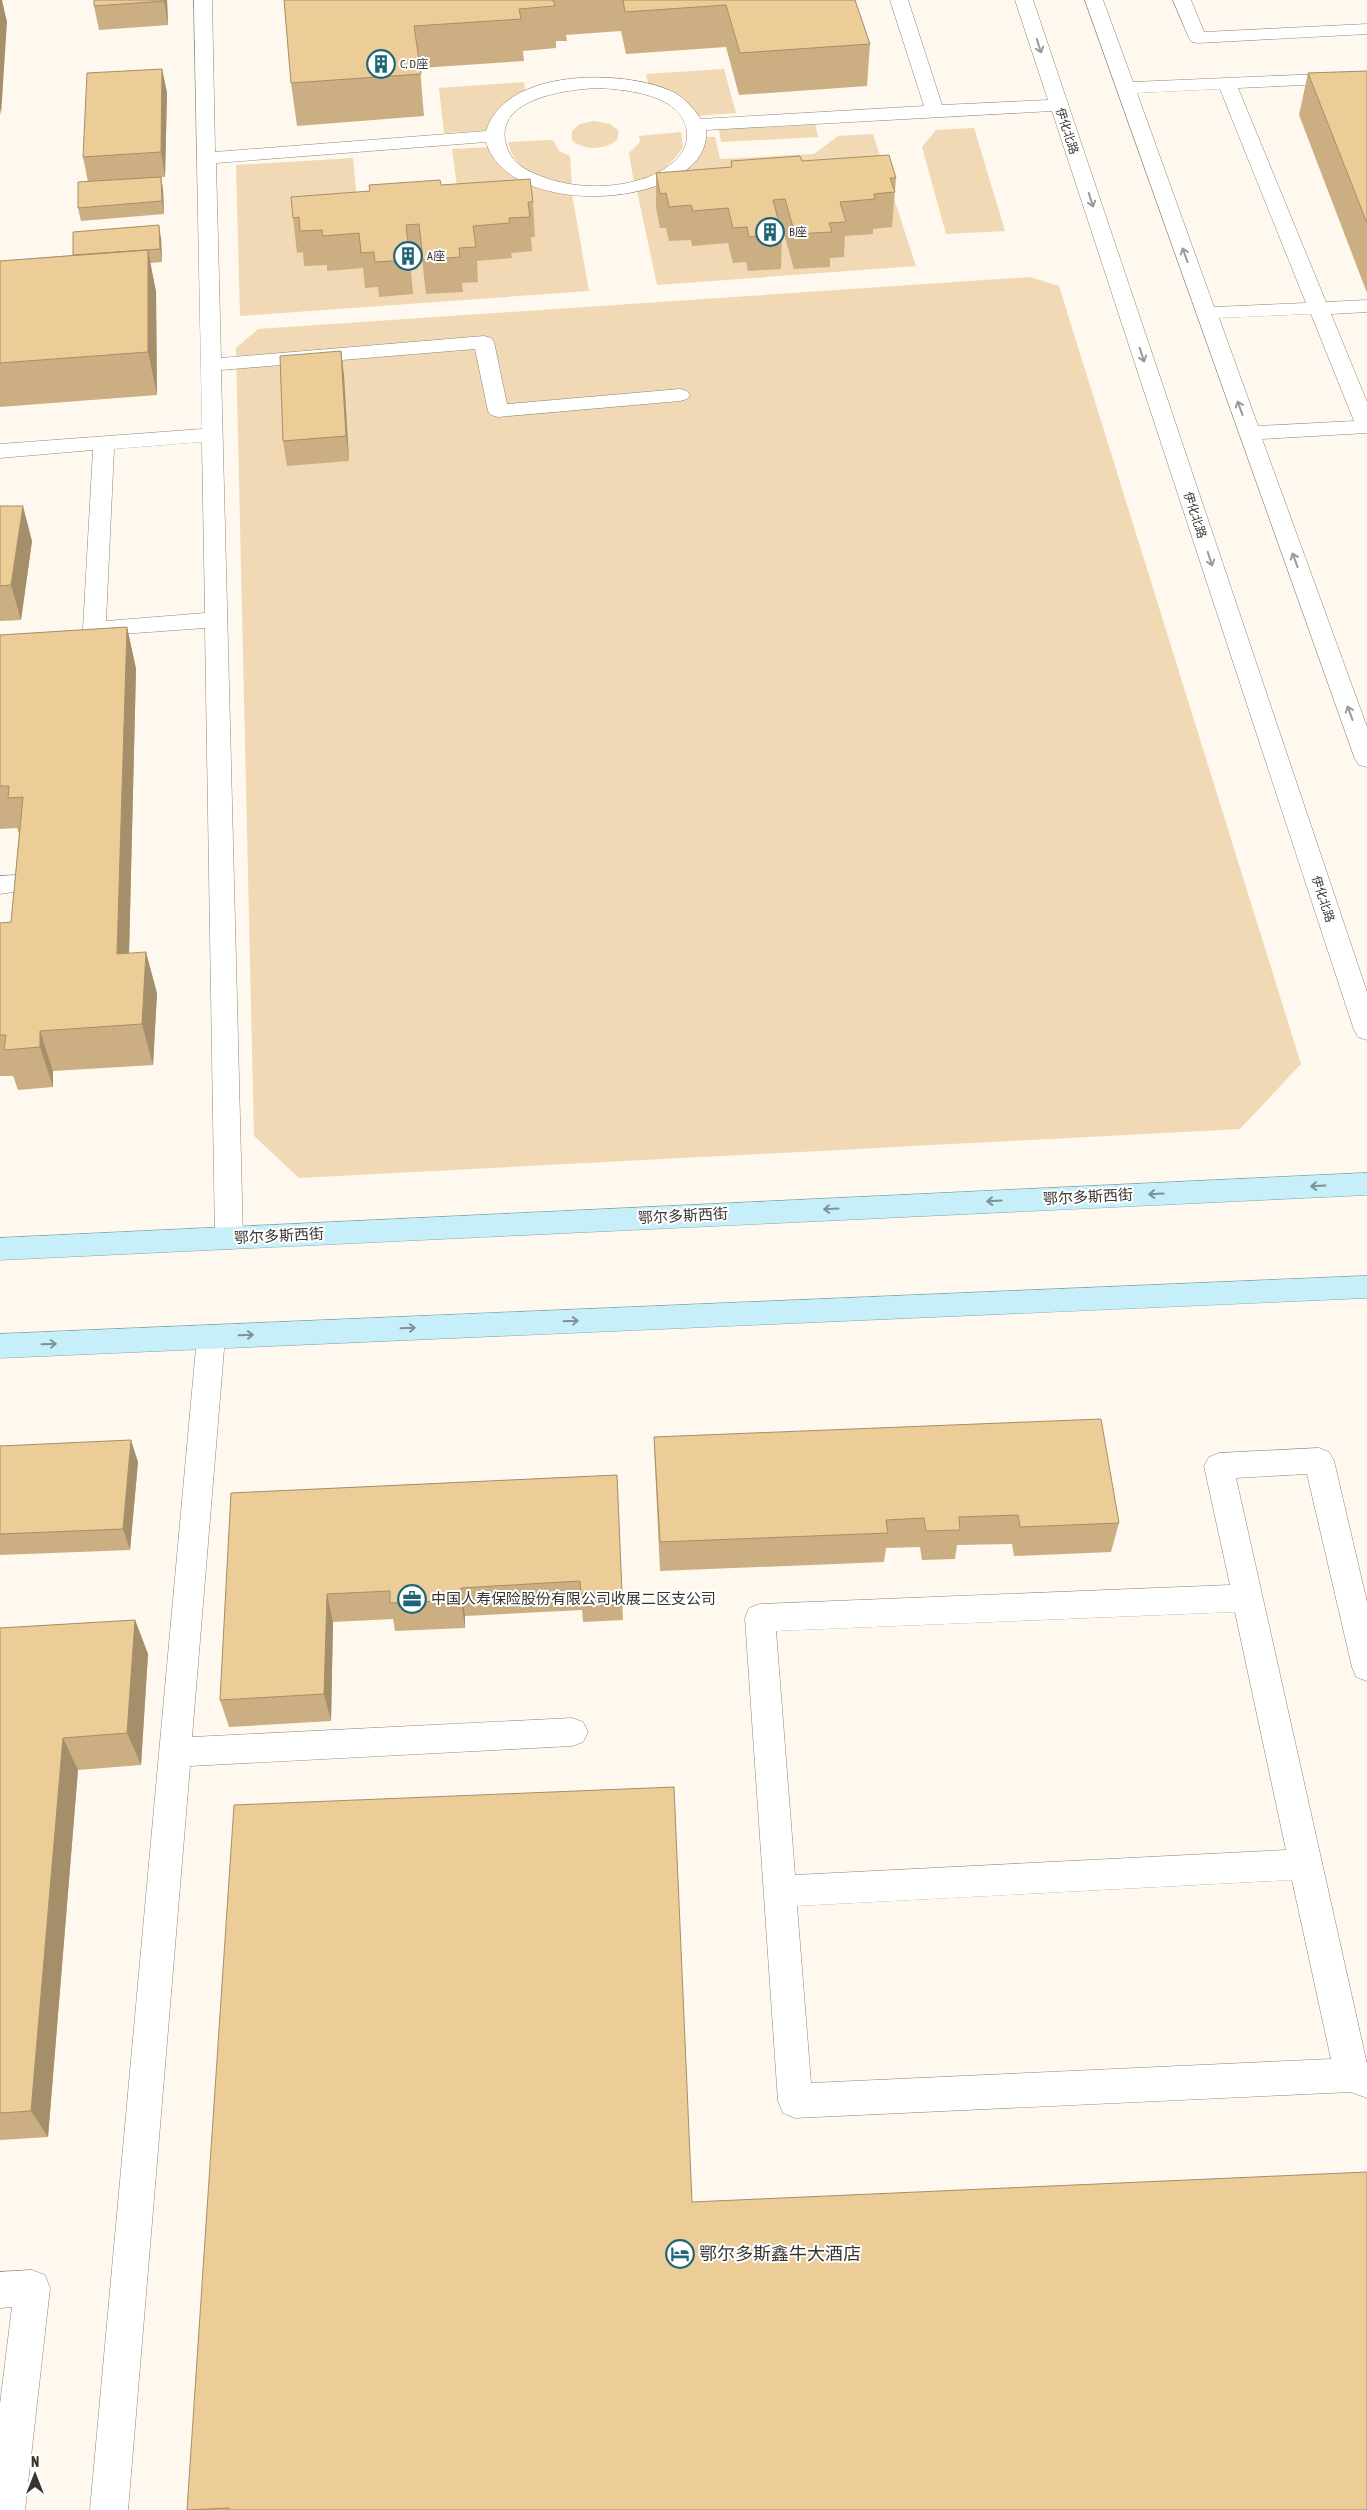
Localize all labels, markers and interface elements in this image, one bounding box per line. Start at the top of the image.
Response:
one-way arrow [1035,38,1044,54]
building icon: C, D座 [366,49,396,79]
place label: C, D座 [400,57,428,71]
street label: 伊化北路 [1053,106,1081,156]
one-way arrow [1086,192,1096,208]
building icon: B座 [755,217,785,247]
place label: B座 [789,225,807,239]
building icon: A座 [393,241,423,271]
one-way arrow [1180,247,1190,263]
place label: A座 [427,249,445,263]
one-way arrow [1138,346,1147,362]
one-way arrow [1235,400,1244,416]
street label: 伊化北路 [1181,490,1209,540]
one-way arrow [1206,550,1215,566]
one-way arrow [1290,553,1299,569]
one-way arrow [1345,706,1355,722]
street label: 伊化北路 [1309,874,1337,924]
one-way arrow [1311,1181,1327,1191]
street label: 鄂尔多斯西街 [1043,1186,1133,1207]
one-way arrow [1148,1189,1164,1198]
one-way arrow [986,1197,1002,1206]
street label: 鄂尔多斯西街 [638,1205,728,1226]
one-way arrow [824,1205,840,1214]
street label: 鄂尔多斯西街 [234,1225,324,1246]
one-way arrow [562,1316,578,1326]
one-way arrow [400,1323,416,1333]
one-way arrow [238,1330,254,1340]
one-way arrow [40,1339,56,1348]
office icon: 中国人寿保险股份有限公司收展二区支公司 [397,1584,427,1614]
place label: 中国人寿保险股份有限公司收展二区支公司 [431,1590,716,1607]
hotel icon: 鄂尔多斯鑫牛大酒店 [665,2239,695,2269]
place label: 鄂尔多斯鑫牛大酒店 [699,2243,861,2264]
north arrow [10,2450,60,2500]
text: N [31,2454,39,2470]

